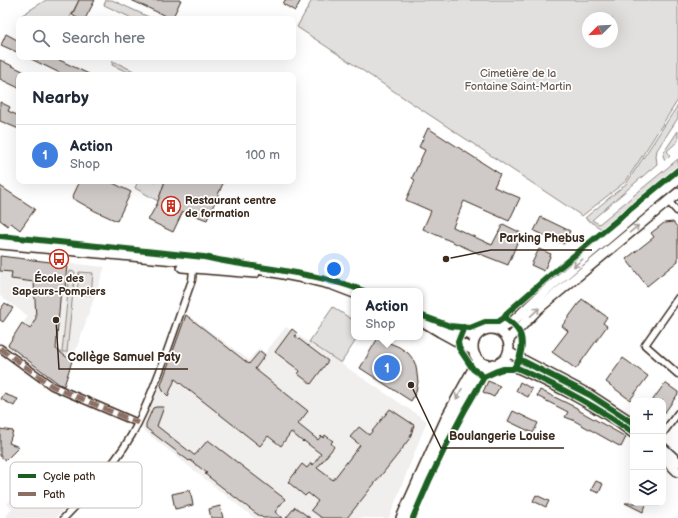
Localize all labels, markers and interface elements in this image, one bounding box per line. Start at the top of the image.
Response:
north arrow [582,12,618,48]
search box [16,16,296,60]
icon: search [30,27,52,49]
text: Search here [62,29,145,48]
park label: Cimetière de la Fontaine Saint-Martin [464,67,572,93]
text: Nearby [32,88,89,108]
text: Action [70,137,113,156]
text: 1 [42,147,48,163]
text: 100 m [245,147,280,163]
text: Shop [70,156,100,172]
place label: Restaurant centre de formation [185,194,276,220]
building icon: Restaurant centre de formation [160,195,182,217]
one-way arrow [629,224,640,233]
callout: Parking Phebus [491,226,592,250]
text: Parking Phebus [499,231,585,246]
bus stop icon: École des Sapeurs-Pompiers [48,248,70,270]
your location [324,259,344,279]
one-way arrow [573,259,583,268]
place label: École des Sapeurs-Pompiers [12,271,106,298]
popup [351,288,423,340]
text: Action [366,297,408,316]
one-way arrow [529,308,539,317]
text: Shop [366,316,395,332]
callout: Collège Samuel Paty [59,345,188,369]
text: Collège Samuel Paty [68,350,181,365]
pin: 1 [374,353,400,383]
one-way arrow [455,388,462,400]
map controls [630,398,666,506]
button: + [630,398,666,434]
callout: Boulangerie Louise [441,424,564,448]
text: Boulangerie Louise [449,429,555,444]
button: − [630,434,666,470]
legend [10,462,142,508]
text: Cycle path [43,470,95,483]
button: layers [630,470,666,506]
text: Path [43,488,65,501]

